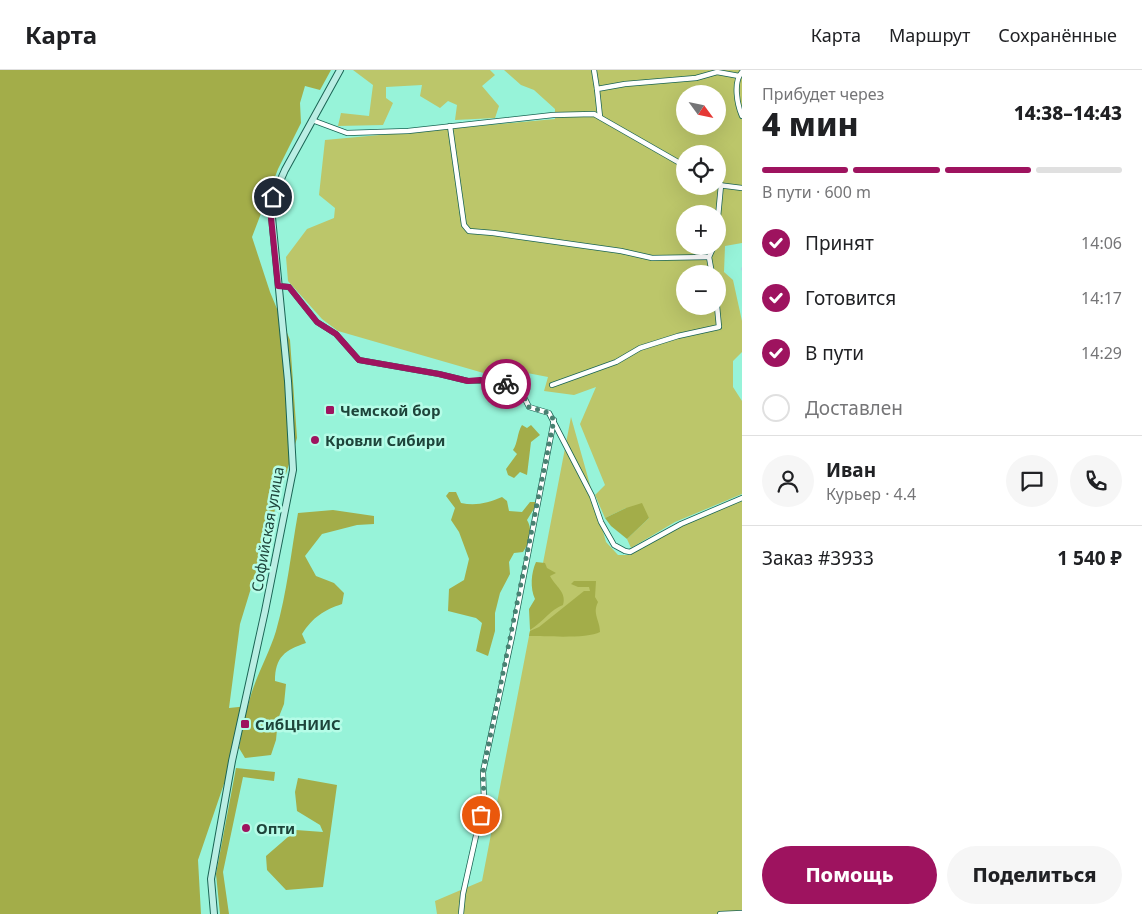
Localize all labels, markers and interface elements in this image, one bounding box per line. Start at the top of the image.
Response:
text: Карта [25,18,97,51]
text: Карта [811,23,861,47]
text: Маршрут [889,23,970,47]
text: Сохранённые [998,23,1117,47]
text: Прибудет через [762,83,884,105]
north arrow [676,85,726,135]
map controls [676,85,726,315]
text: 14:38–14:43 [1014,100,1122,126]
text: 4 мин [762,102,859,145]
button: locate [676,145,726,195]
pin [252,176,294,218]
text: В пути · 600 m [762,181,871,203]
icon: home [259,183,287,211]
button: + [676,205,726,255]
icon: check [762,229,790,257]
text: Принят [805,230,874,256]
text: 14:06 [1081,232,1122,254]
button: − [676,265,726,315]
icon: check [762,284,790,312]
text: Готовится [805,285,896,311]
text: 14:17 [1081,287,1122,309]
icon: check [762,339,790,367]
text: В пути [805,340,864,366]
text: 14:29 [1081,342,1122,364]
courier [481,359,531,409]
icon: bike [492,370,520,398]
text: Доставлен [805,395,903,421]
place label: Чемской бор [340,400,440,420]
marker: Чемской бор [324,404,336,416]
place label: Кровли Сибири [325,430,445,450]
marker: Кровли Сибири [309,434,321,446]
button: person [762,455,814,507]
button: chat [1006,455,1058,507]
button: phone [1070,455,1122,507]
text: Иван [826,457,876,483]
street label: Софийская улица [246,465,288,593]
text: Курьер · 4.4 [826,483,916,505]
text: Заказ #3933 [762,545,874,571]
text: 1 540 ₽ [1057,545,1122,571]
place label: СибЦНИИС [255,714,341,734]
marker: СибЦНИИС [239,718,251,730]
pin [460,794,502,836]
icon: bag [467,801,495,829]
place label: Опти [256,818,295,838]
marker: Опти [240,822,252,834]
button: Помощь [762,846,937,904]
button: Поделиться [947,846,1122,904]

